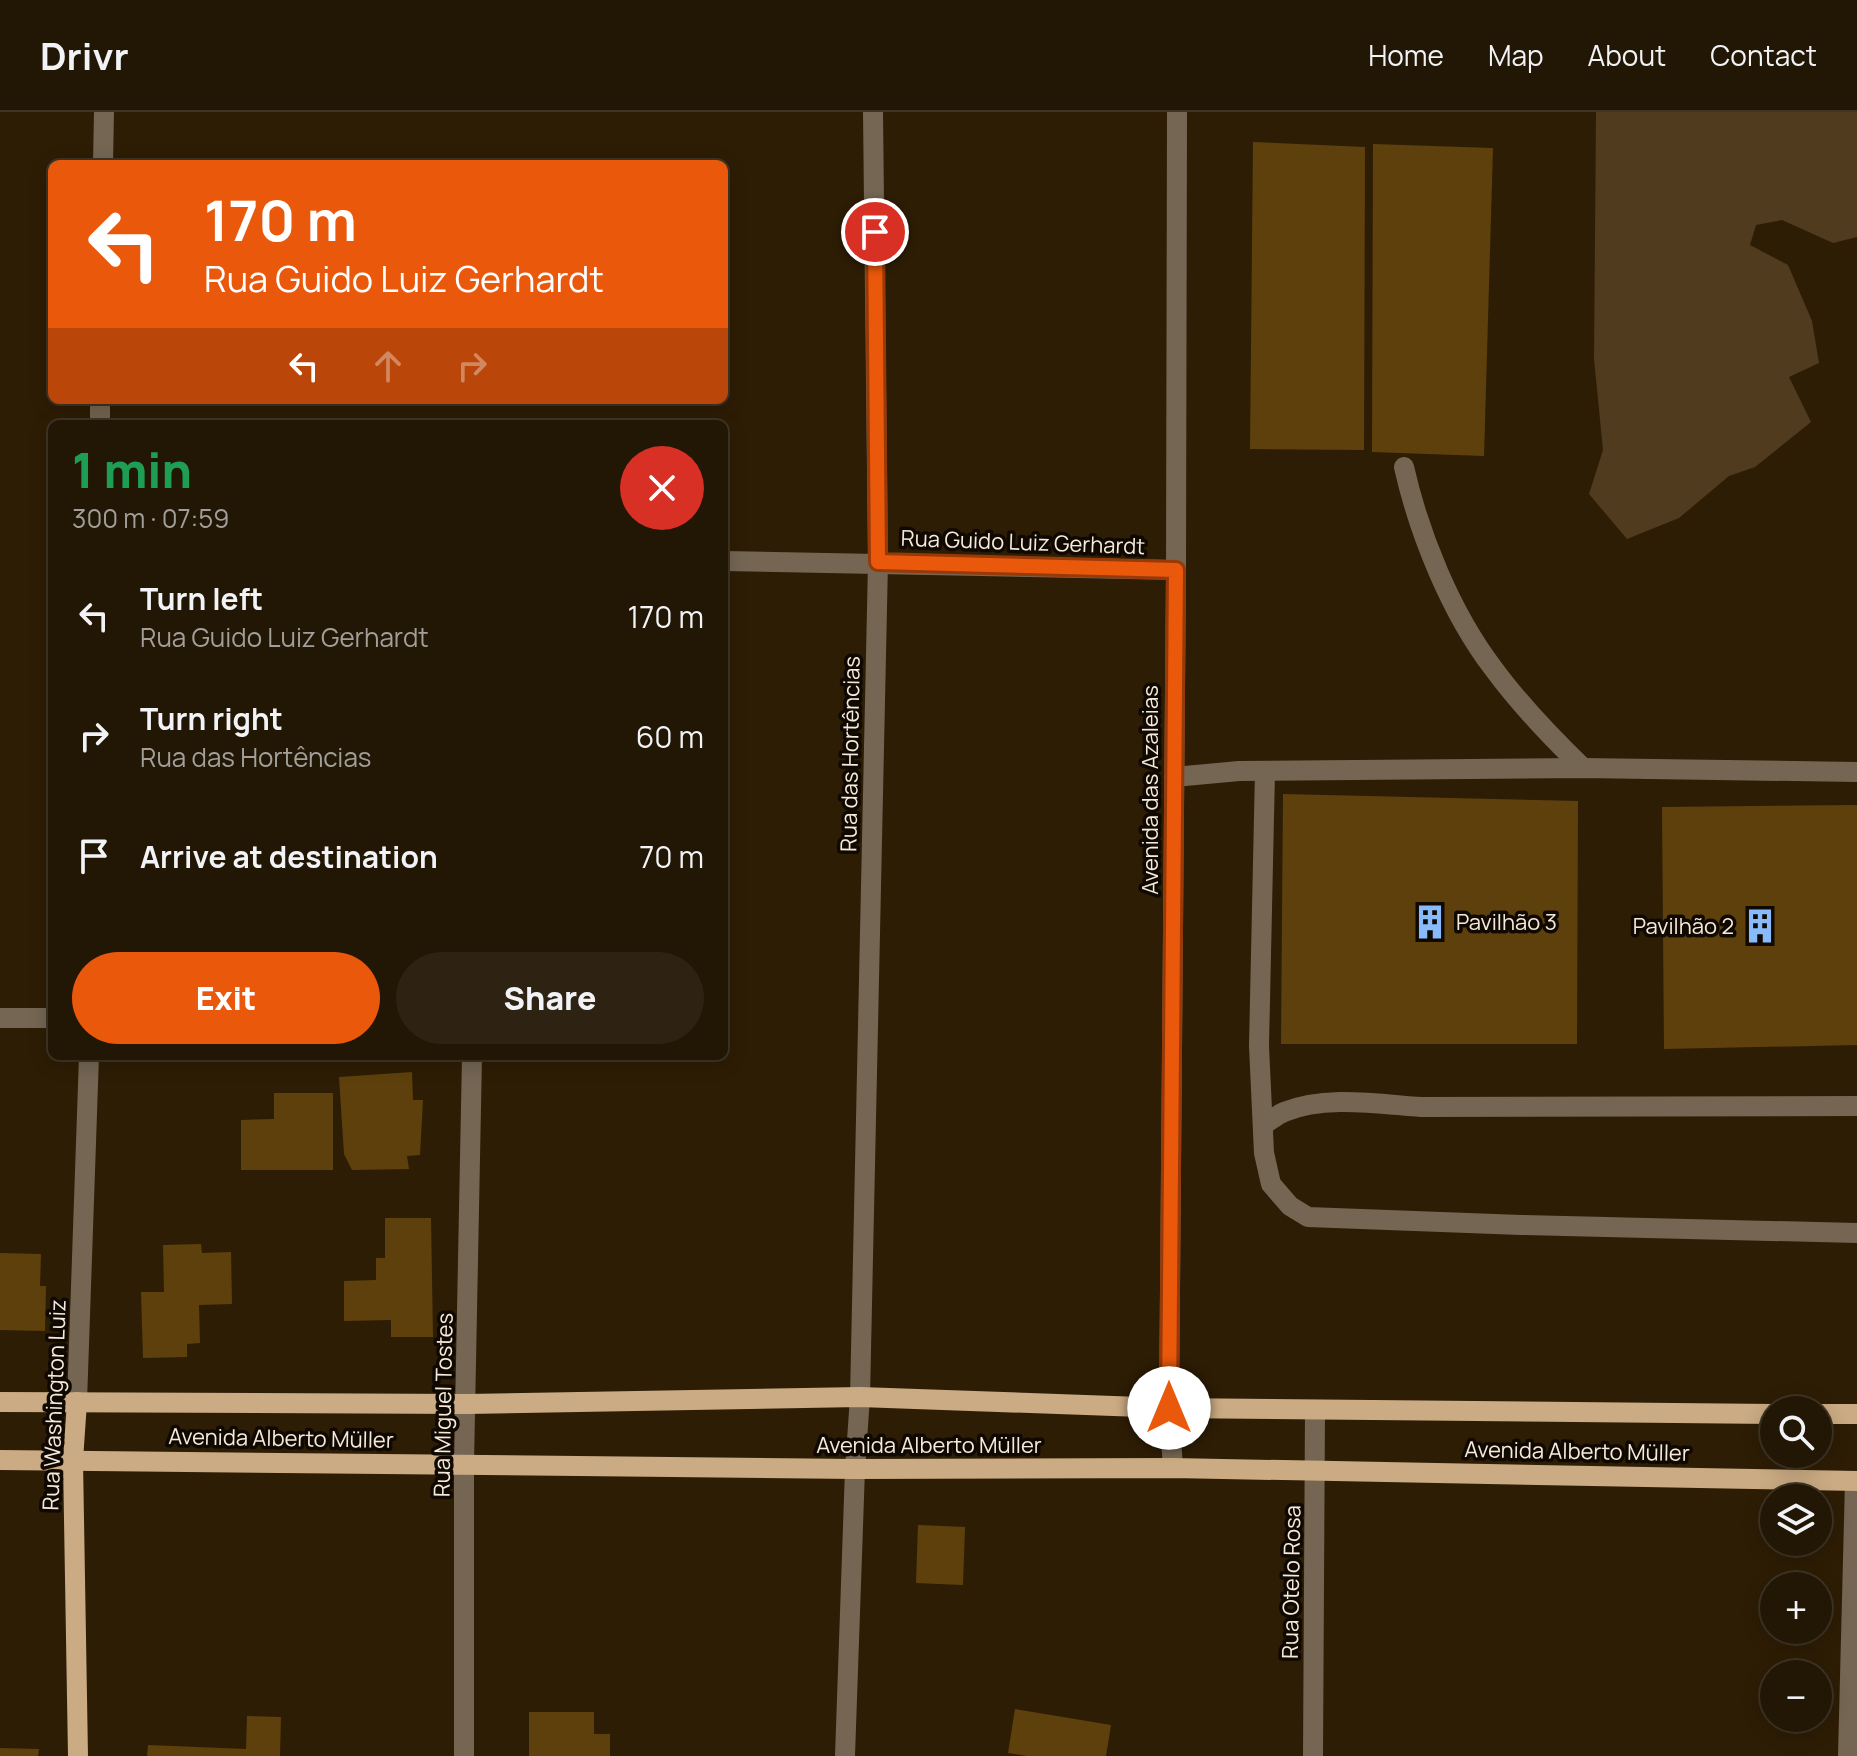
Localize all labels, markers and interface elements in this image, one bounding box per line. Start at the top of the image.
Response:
text: Drivr [40,29,129,81]
text: Home [1368,36,1444,74]
text: Map [1488,36,1544,74]
text: About [1588,36,1666,74]
text: Contact [1710,36,1817,74]
text: 170 m [204,181,357,258]
icon: left [72,192,176,296]
pin [841,198,909,266]
icon: arrive [853,210,897,254]
text: Rua Guido Luiz Gerhardt [204,254,604,303]
icon: left [282,344,326,388]
icon: ahead [366,344,410,388]
icon: right [450,344,494,388]
text: 1 min [72,437,192,502]
button: close [620,446,704,530]
text: 300 m · 07:59 [72,500,229,536]
street label: Rua Guido Luiz Gerhardt [900,523,1146,561]
text: Turn left [140,578,263,619]
icon: left [72,594,116,638]
text: 170 m [627,596,704,637]
text: Rua Guido Luiz Gerhardt [140,619,429,655]
street label: Rua das Hortências [833,656,867,852]
street label: Avenida das Azaleias [1135,685,1165,895]
text: Turn right [140,698,283,739]
icon: right [72,714,116,758]
text: 60 m [636,716,704,757]
text: Rua das Hortências [140,739,371,775]
icon: arrive [72,834,116,878]
text: Arrive at destination [140,836,438,877]
text: 70 m [639,836,704,877]
building icon: Pavilhão 3 [1411,903,1449,941]
place label: Pavilhão 3 [1456,907,1557,937]
building icon: Pavilhão 2 [1741,907,1779,945]
place label: Pavilhão 2 [1633,911,1734,941]
button: Exit [72,952,380,1044]
button: Share [396,952,704,1044]
street label: Rua Washington Luiz [35,1299,73,1511]
street label: Rua Miguel Tostes [426,1313,460,1497]
position arrow [1127,1366,1211,1450]
map controls [1760,1396,1832,1732]
button: search [1760,1396,1832,1468]
street label: Avenida Alberto Müller [168,1421,394,1455]
street label: Avenida Alberto Müller [816,1430,1042,1460]
street label: Avenida Alberto Müller [1464,1434,1690,1468]
button: layers [1760,1484,1832,1556]
street label: Rua Otelo Rosa [1275,1505,1307,1659]
button: + [1760,1572,1832,1644]
button: − [1760,1660,1832,1732]

